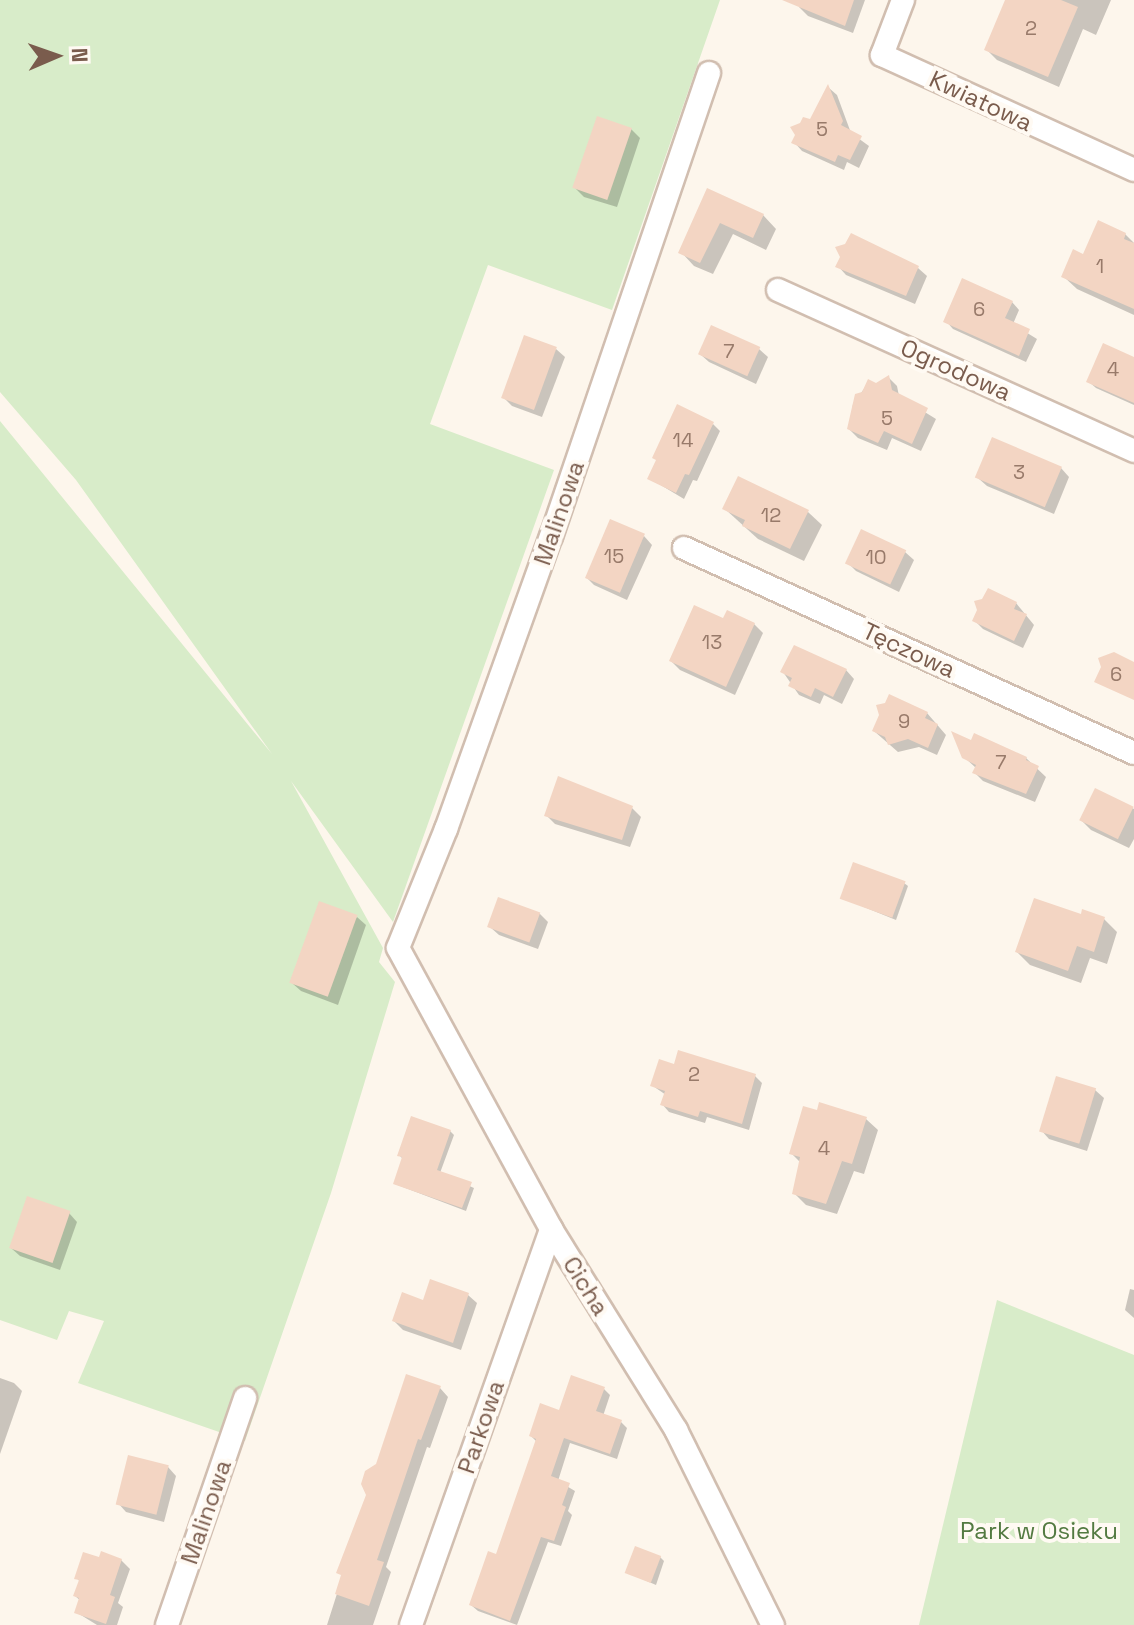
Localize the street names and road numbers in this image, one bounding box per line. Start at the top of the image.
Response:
street label: Kwiatowa [925,65,1037,137]
street label: Ogrodowa [896,333,1016,407]
street label: Malinowa [528,457,590,569]
street label: Tęczowa [858,616,960,684]
street label: Cicha [557,1251,615,1321]
street label: Parkowa [452,1377,510,1477]
street label: Malinowa [175,1456,237,1568]

